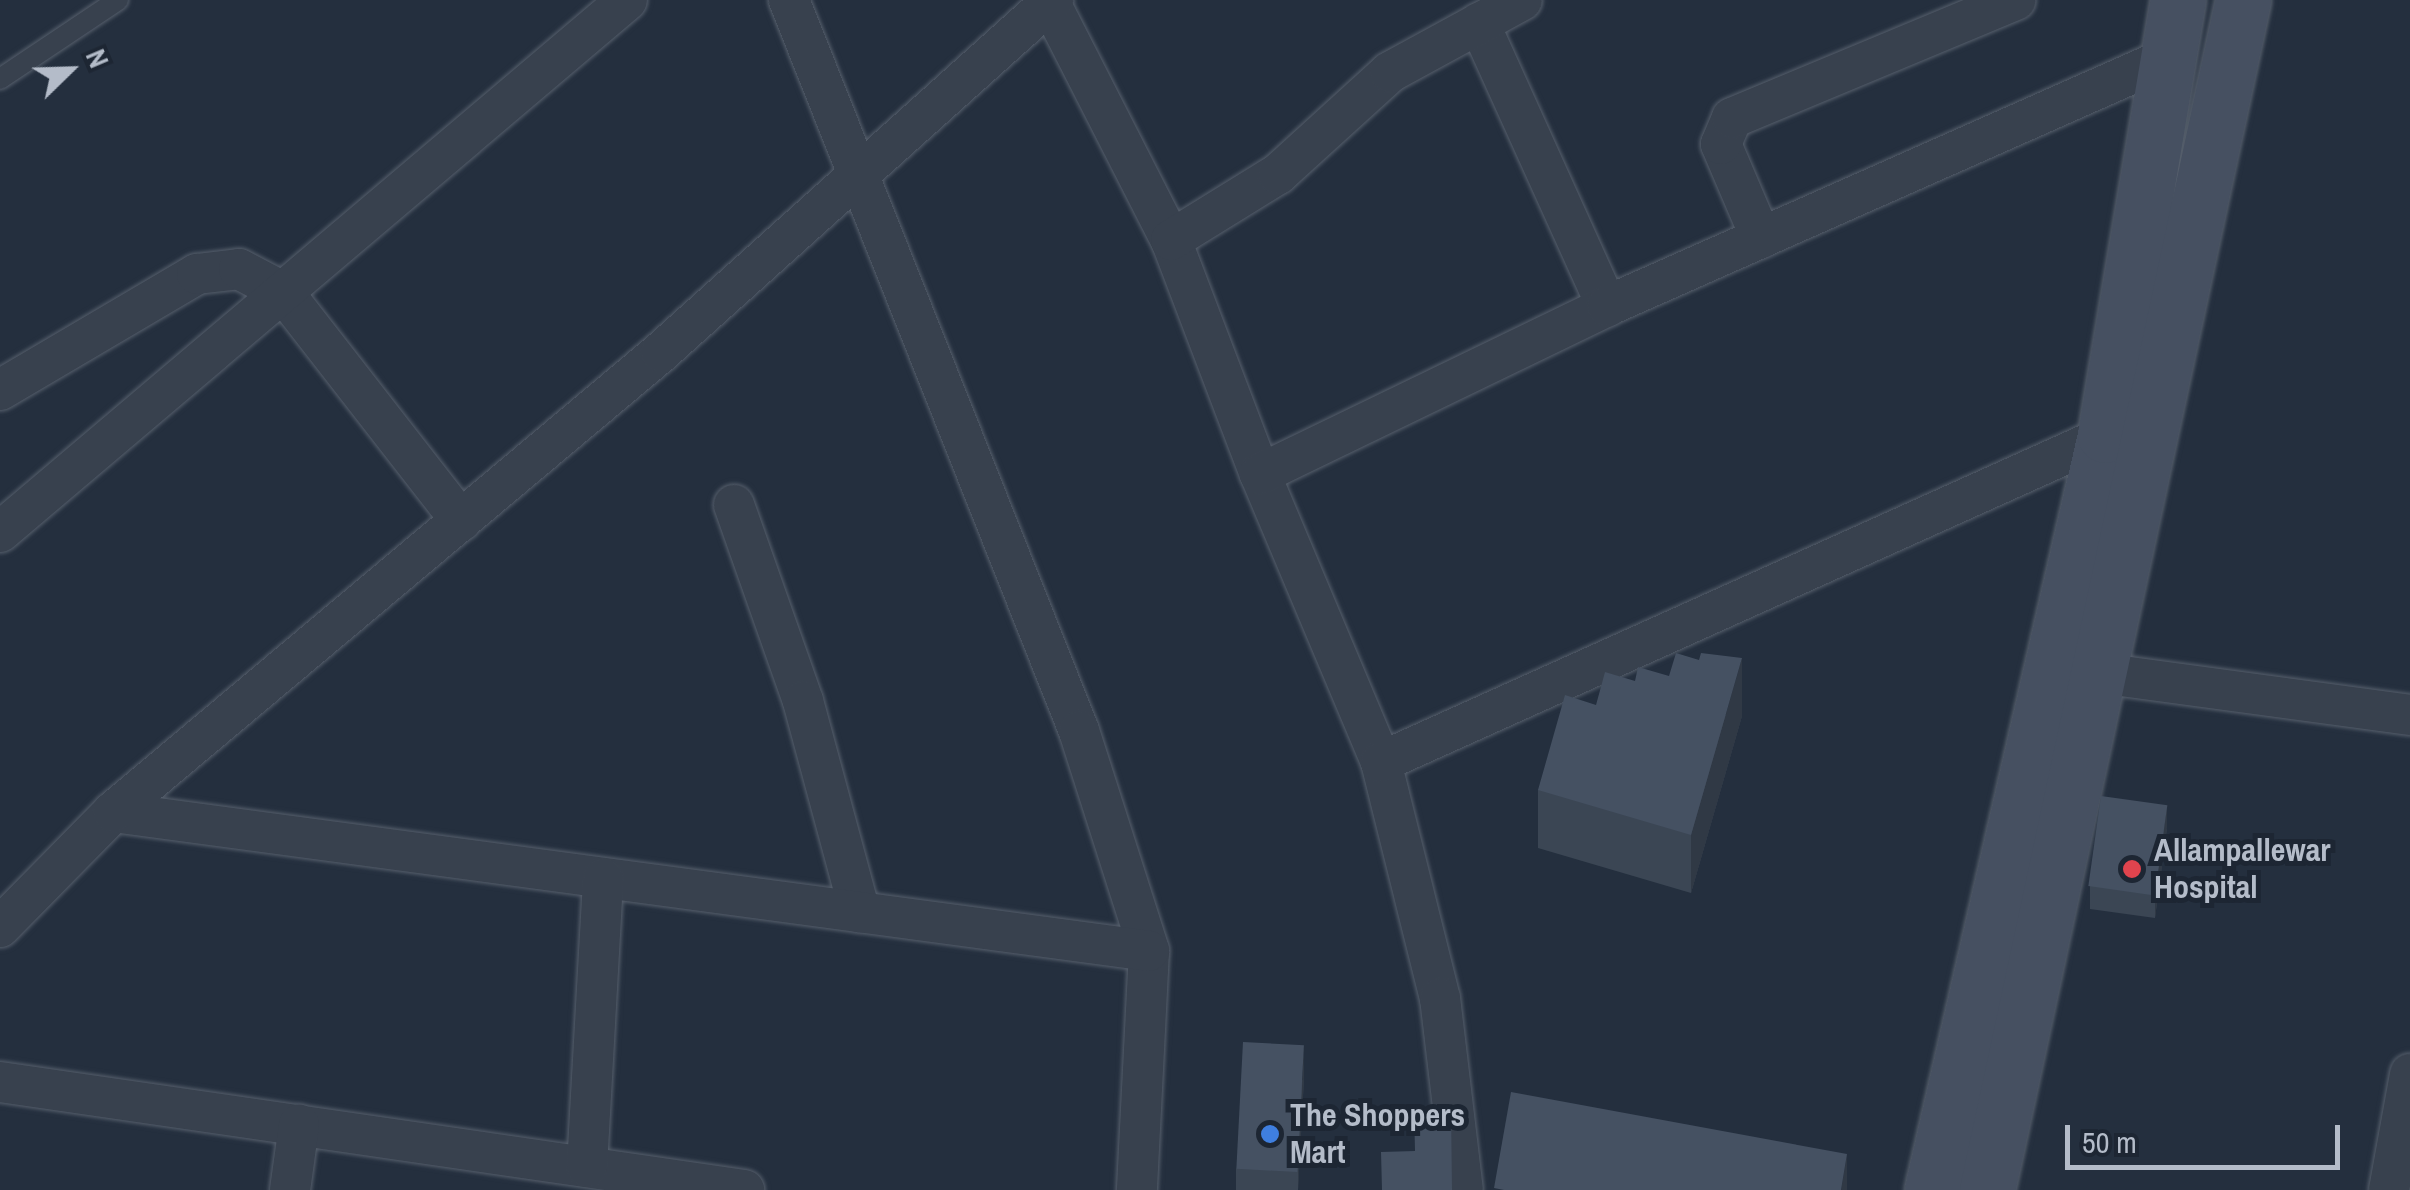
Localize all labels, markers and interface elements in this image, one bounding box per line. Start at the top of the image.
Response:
north arrow [20,20,120,120]
text: N [77,43,118,73]
place label: Allampallewar Hospital [2154,832,2330,907]
marker: Allampallewar Hospital [2119,856,2145,882]
place label: The Shoppers Mart [1290,1097,1465,1172]
scale bar [2070,1105,2345,1167]
text: 50 m [2082,1122,2137,1162]
marker: The Shoppers Mart [1259,1123,1281,1145]

